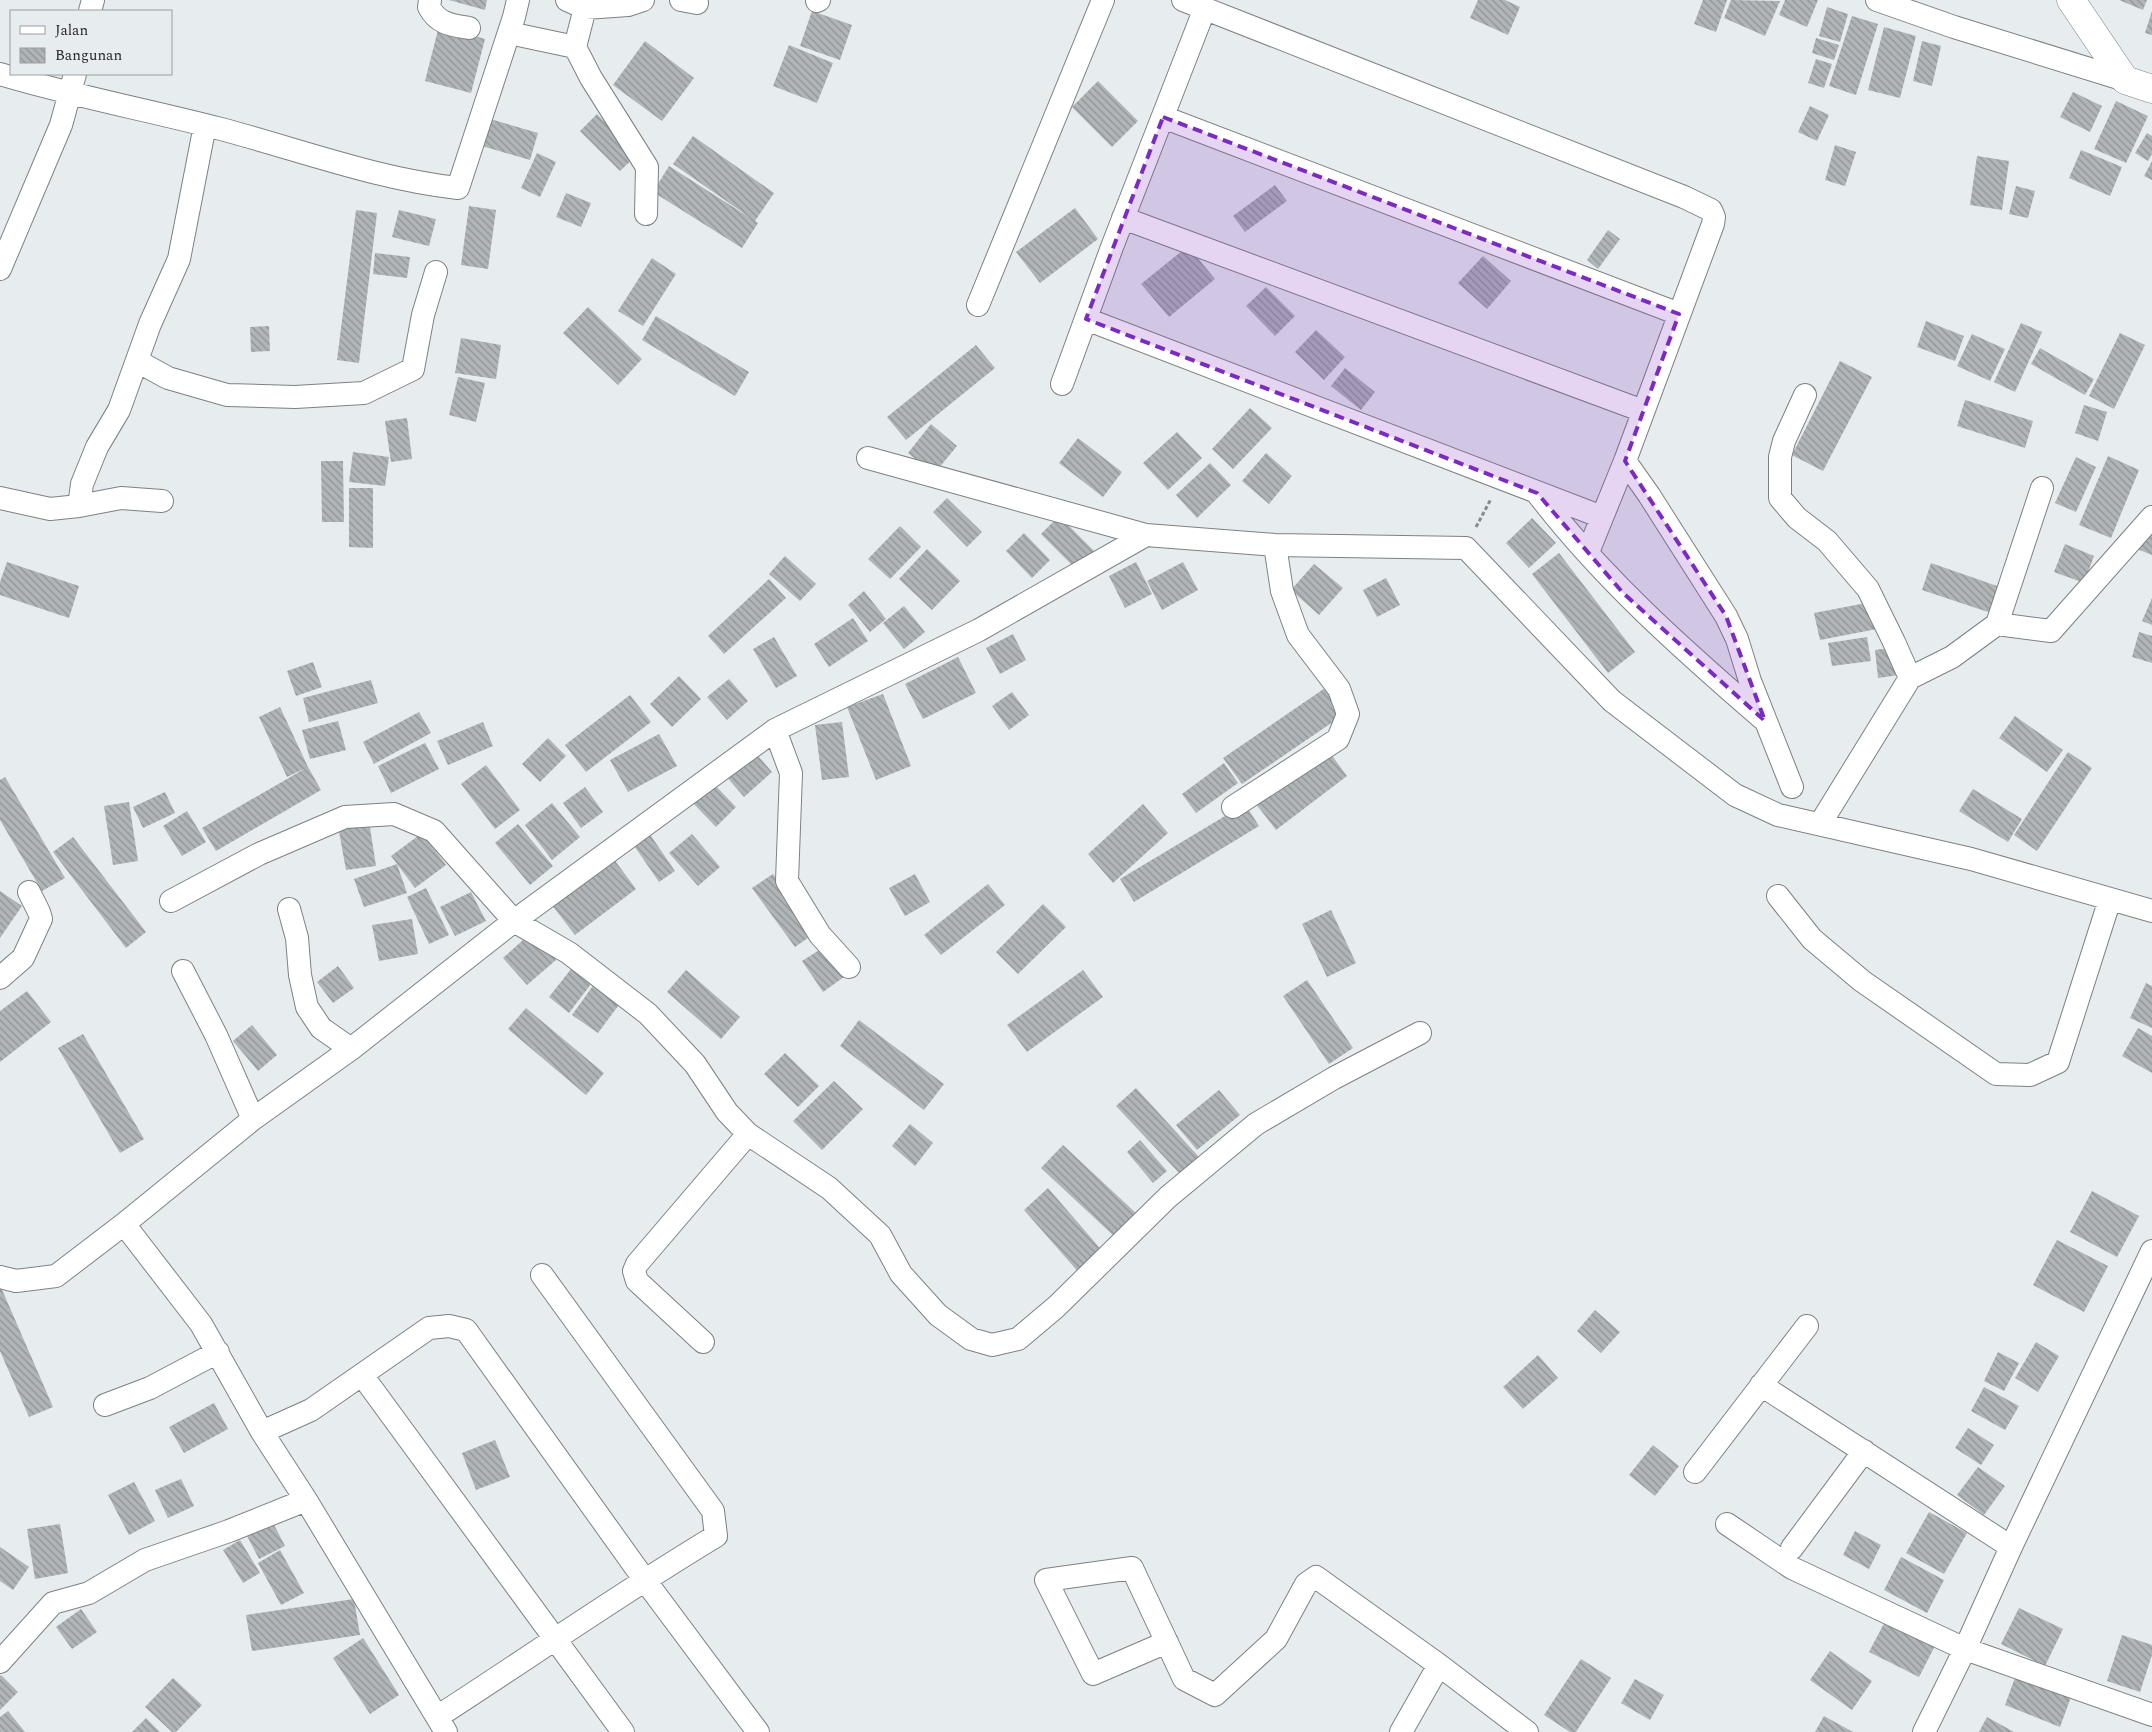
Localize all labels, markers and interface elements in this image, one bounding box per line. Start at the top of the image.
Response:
legend [10,10,172,75]
text: Jalan [55,19,88,42]
text: Bangunan [55,44,122,67]

